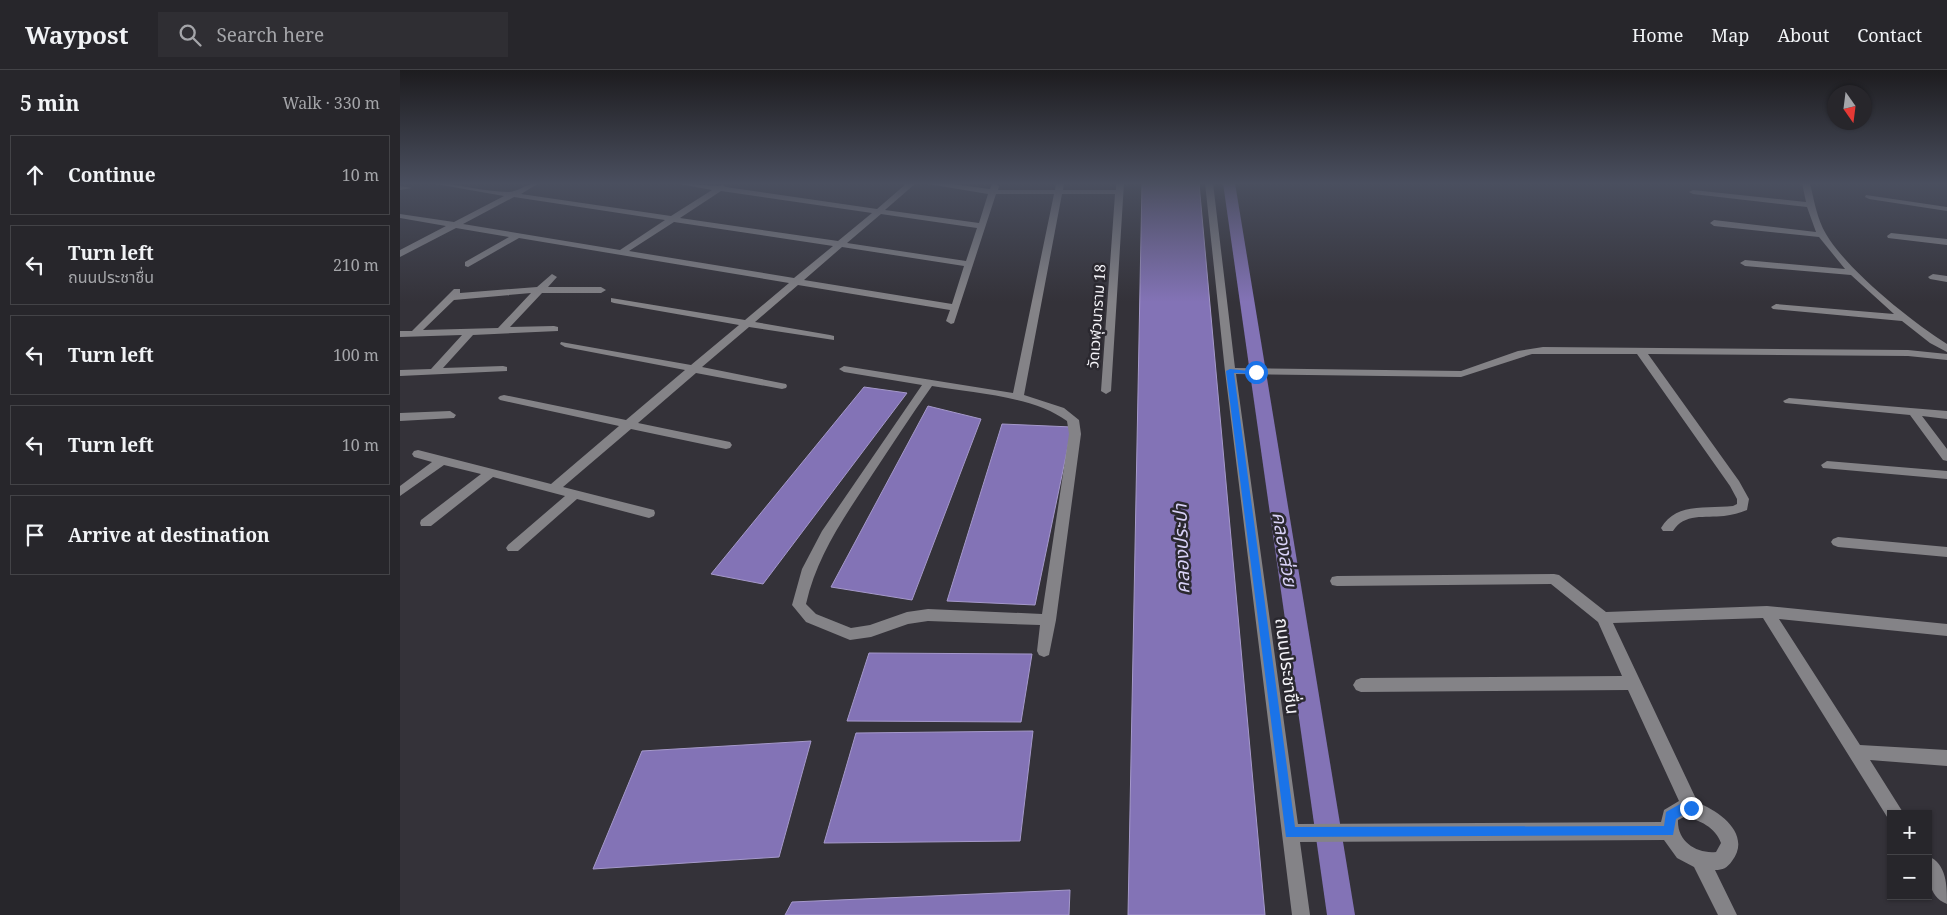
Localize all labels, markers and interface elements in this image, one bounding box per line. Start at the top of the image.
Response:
search box [158,12,508,57]
text: Waypost [25,18,128,51]
icon: search [176,21,204,49]
text: Search here [216,22,324,48]
text: Home [1632,23,1683,47]
text: Map [1711,23,1749,47]
text: About [1777,23,1829,47]
text: Contact [1857,23,1922,47]
north arrow [1827,85,1872,130]
text: 5 min [20,89,79,117]
text: Walk · 330 m [283,92,380,114]
icon: ahead [21,161,49,189]
text: Continue [68,162,156,188]
text: 10 m [342,164,379,186]
text: Turn left [68,240,154,266]
icon: left [21,251,49,279]
text: 210 m [333,254,379,276]
street label: วัดเวฬุวนาราม 18 [1082,263,1110,369]
text: ถนนประชาชื่น [68,266,154,288]
icon: left [21,341,49,369]
text: Turn left [68,342,154,368]
text: 100 m [333,344,379,366]
route start [1245,361,1268,384]
icon: left [21,431,49,459]
text: Turn left [68,432,154,458]
text: 10 m [342,434,379,456]
water label: คลองประปา [1166,502,1196,594]
water label: คลองส่วย [1266,510,1304,590]
icon: arrive [21,521,49,549]
text: Arrive at destination [68,522,270,548]
street label: ถนนประชาชื่น [1270,616,1306,716]
route end [1680,797,1703,820]
map controls [1887,810,1932,900]
button: + [1887,810,1932,855]
button: − [1887,855,1932,900]

